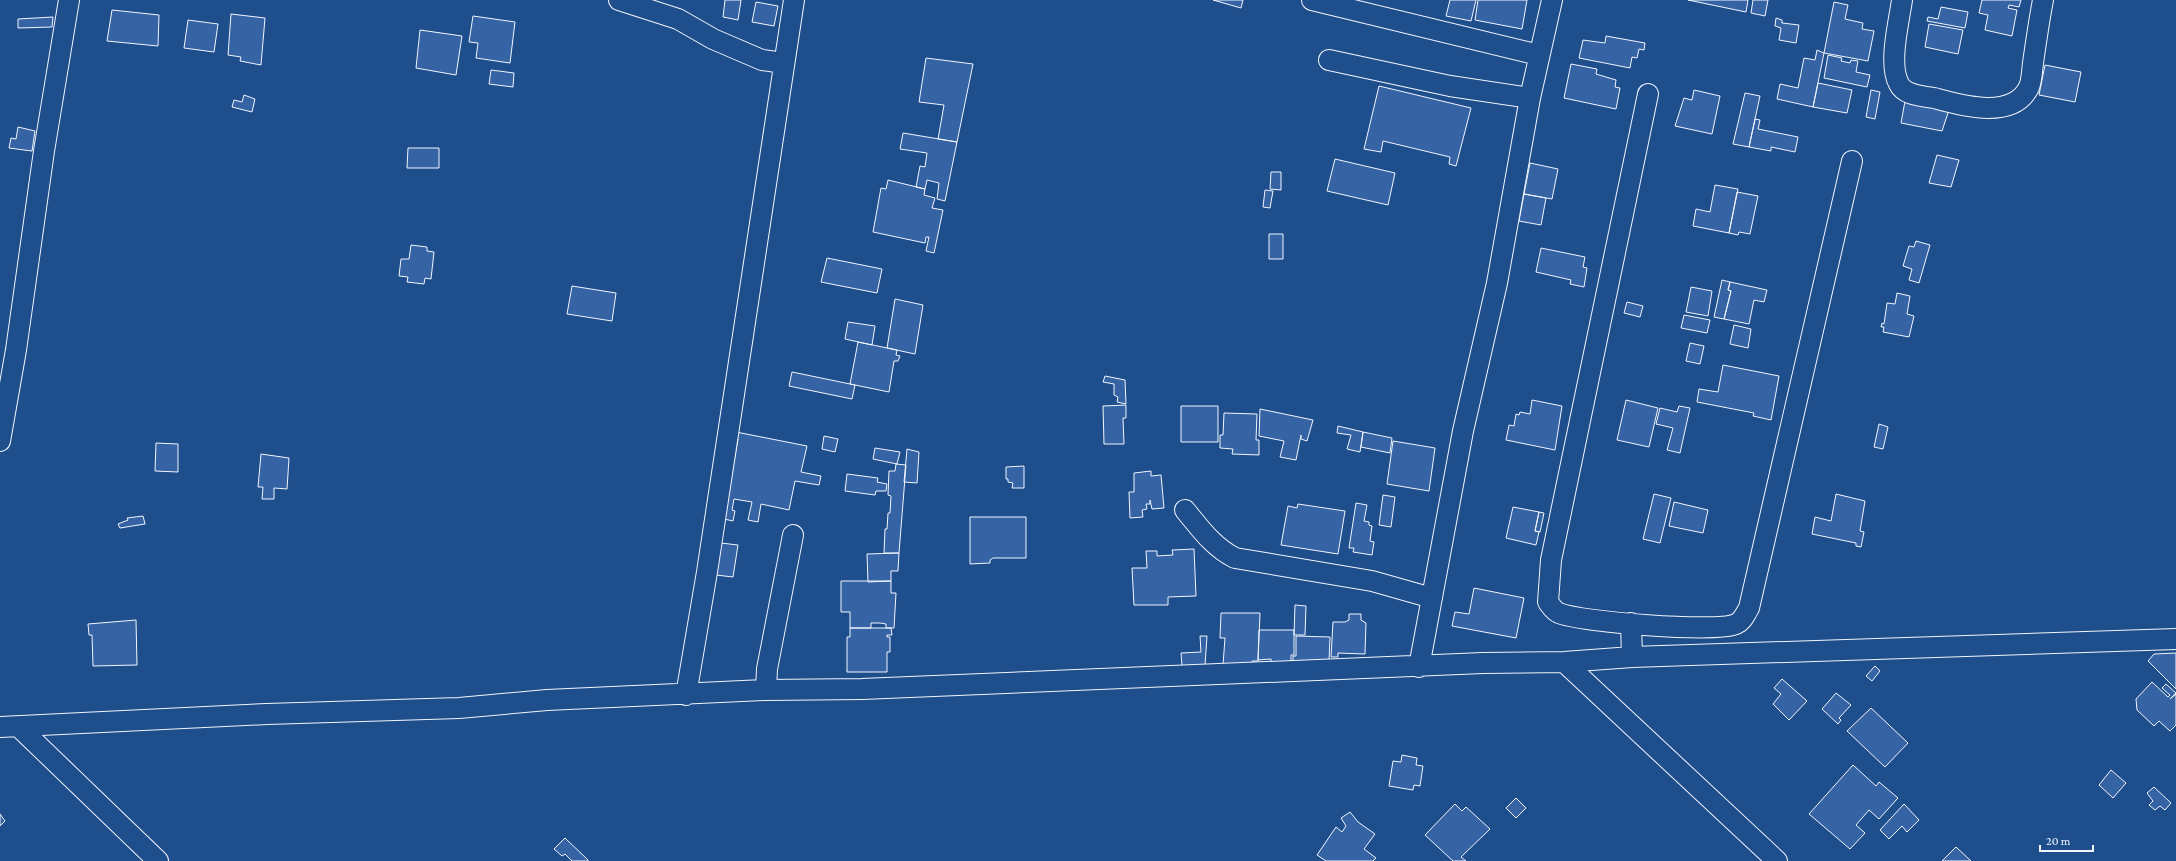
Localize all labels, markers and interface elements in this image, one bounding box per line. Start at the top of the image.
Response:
scale bar [2040,827,2093,853]
text: 20 m [2046,834,2071,848]

